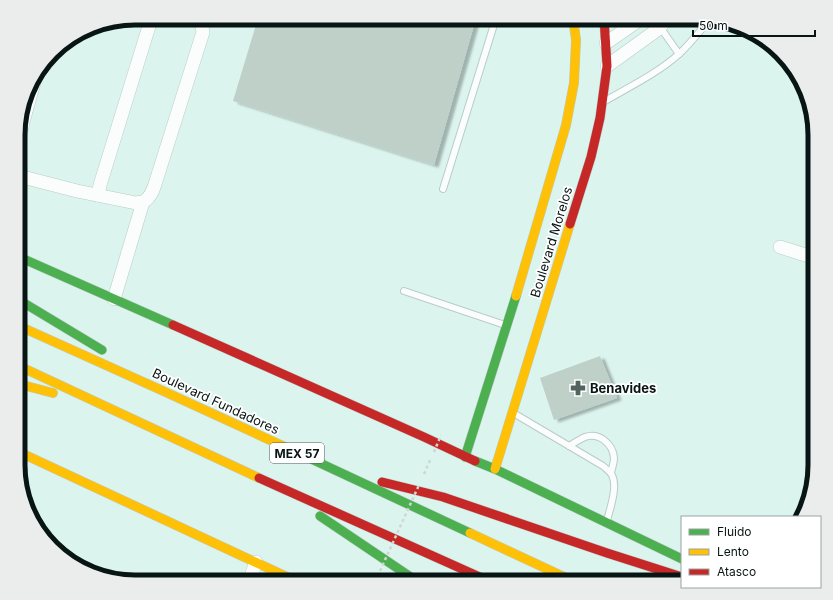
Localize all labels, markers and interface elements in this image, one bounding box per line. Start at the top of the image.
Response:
scale bar [693,12,815,38]
text: 50 m [699,18,728,33]
street label: Boulevard Morelos [527,185,575,299]
street label: Boulevard Fundadores [150,365,282,437]
pharmacy icon: Benavides [569,379,587,397]
place label: Benavides [590,380,656,396]
road number: MEX 57 [270,443,324,463]
legend [681,516,821,588]
text: Fluido [717,524,752,539]
text: Lento [717,544,749,559]
text: Atasco [717,564,756,579]

